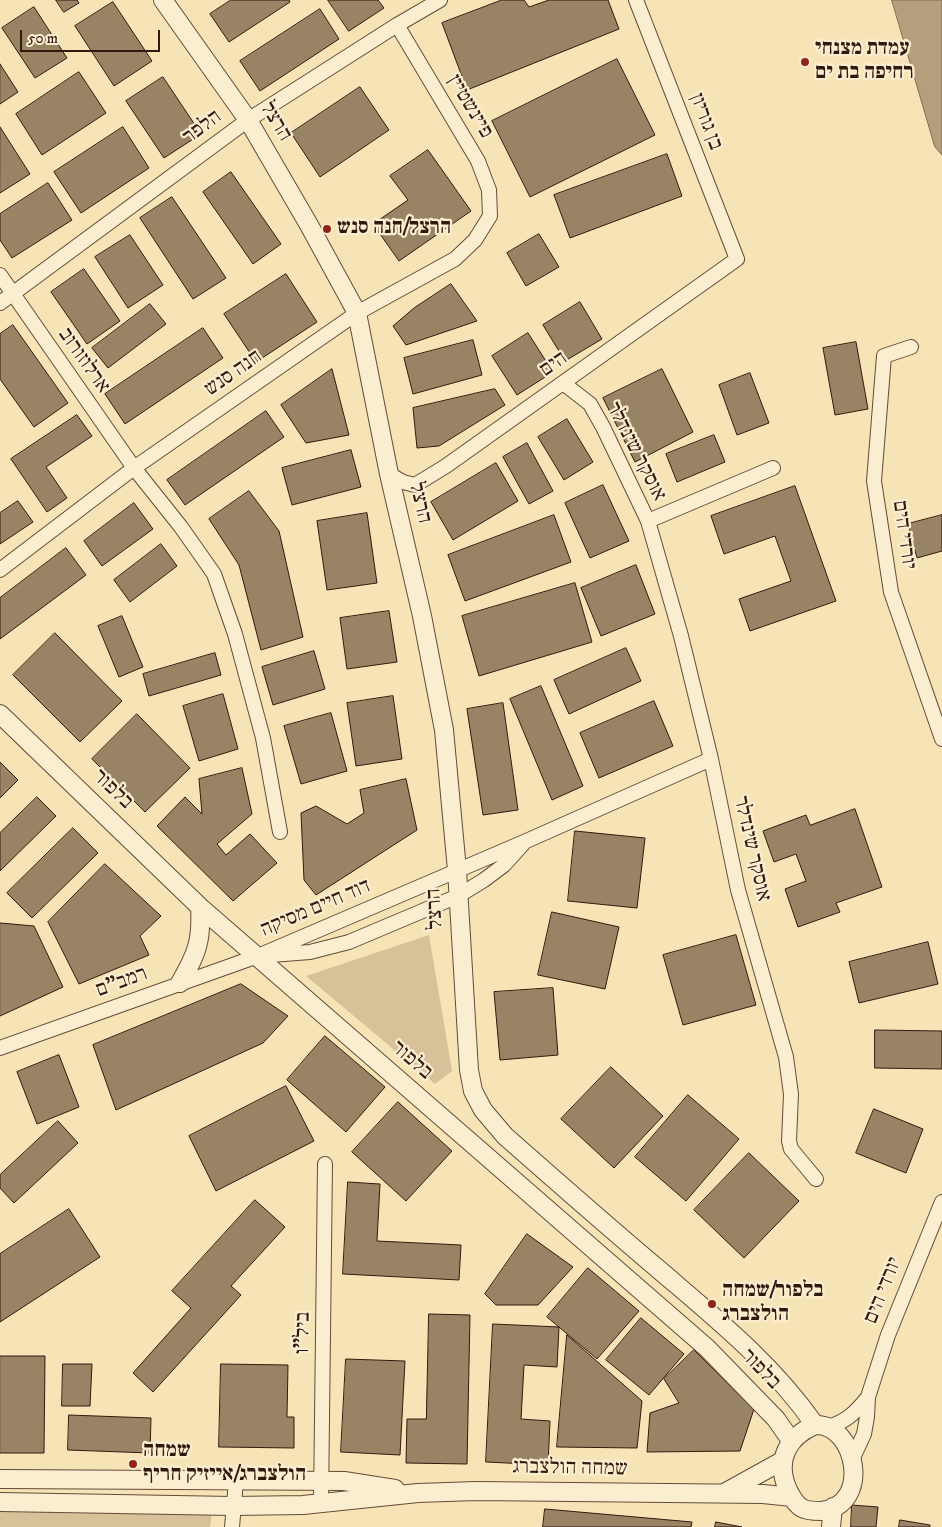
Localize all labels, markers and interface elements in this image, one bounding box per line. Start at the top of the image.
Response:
scale bar [22,20,162,52]
text: 50 m [28,29,58,48]
place label: עמדת מצנחי רחיפה בת ים [815,37,914,87]
marker: עמדת מצנחי רחיפה בת ים [799,56,811,68]
street label: פיינשטיין [440,71,498,143]
street label: בן גוריון [683,90,727,154]
street label: הרצל [254,98,296,146]
street label: הלפר [179,105,227,151]
place label: הרצל/חנה סנש [337,216,451,242]
marker: הרצל/חנה סנש [321,223,333,235]
street label: ארלוזורוב [51,323,115,399]
street label: חנה סנש [200,345,268,403]
street label: הים [535,347,573,383]
street label: אוסקר שינדלר [599,398,671,506]
street label: הרצל [402,480,436,526]
street label: יורדי הים [886,499,920,571]
street label: בלפור [86,765,138,815]
street label: אוסקר שינדלר [727,794,775,904]
street label: דוד חיים מסיקה [257,875,375,943]
street label: הרצל [422,888,450,930]
street label: רמב"ם [93,962,151,1004]
street label: בלפור [385,1036,437,1086]
street label: יורדי הים [859,1254,909,1328]
place label: בלפור/שמחה הולצברג [722,1279,823,1329]
marker: בלפור/שמחה הולצברג [706,1298,718,1310]
street label: ביל"ו [291,1312,317,1354]
street label: בלפור [735,1344,785,1396]
place label: שמחה הולצברג/אייזיק חריף [143,1439,306,1489]
street label: שמחה הולצברג [512,1455,628,1483]
marker: שמחה הולצברג/אייזיק חריף [127,1458,139,1470]

